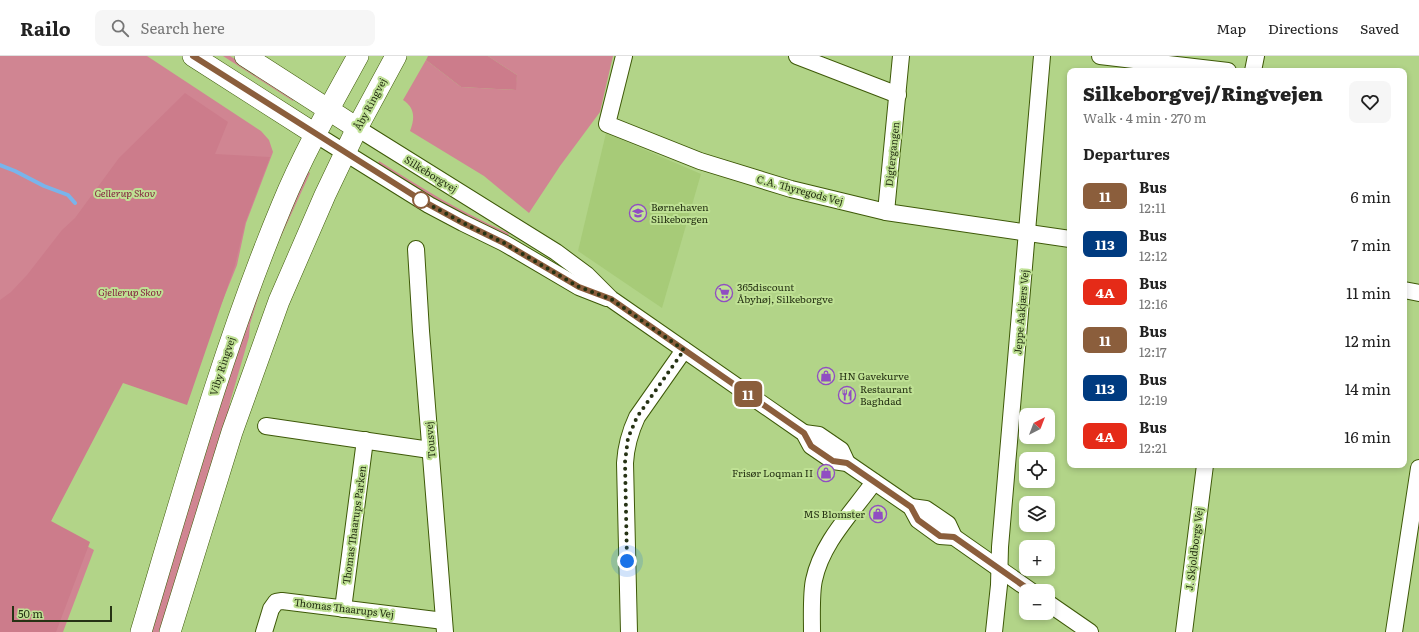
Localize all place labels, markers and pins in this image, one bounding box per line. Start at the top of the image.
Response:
unlabelled marker [412,191,430,209]
place label: Børnehaven Silkeborgen [651,199,709,226]
school or university icon: Børnehaven Silkeborgen [628,203,648,223]
place label: 365discount Åbyhøj, Silkeborgve [737,279,833,306]
supermarket icon: 365discount Åbyhøj, Silkeborgve [714,283,734,303]
shop icon: HN Gavekurve [816,366,836,386]
place label: HN Gavekurve [839,368,909,383]
place label: Restaurant Baghdad [860,381,912,408]
restaurant icon: Restaurant Baghdad [837,385,857,405]
shop icon: Frisør Loqman II [816,463,836,483]
place label: Frisør Loqman II [732,465,813,480]
shop icon: MS Blomster [868,504,888,524]
place label: MS Blomster [804,506,865,521]

